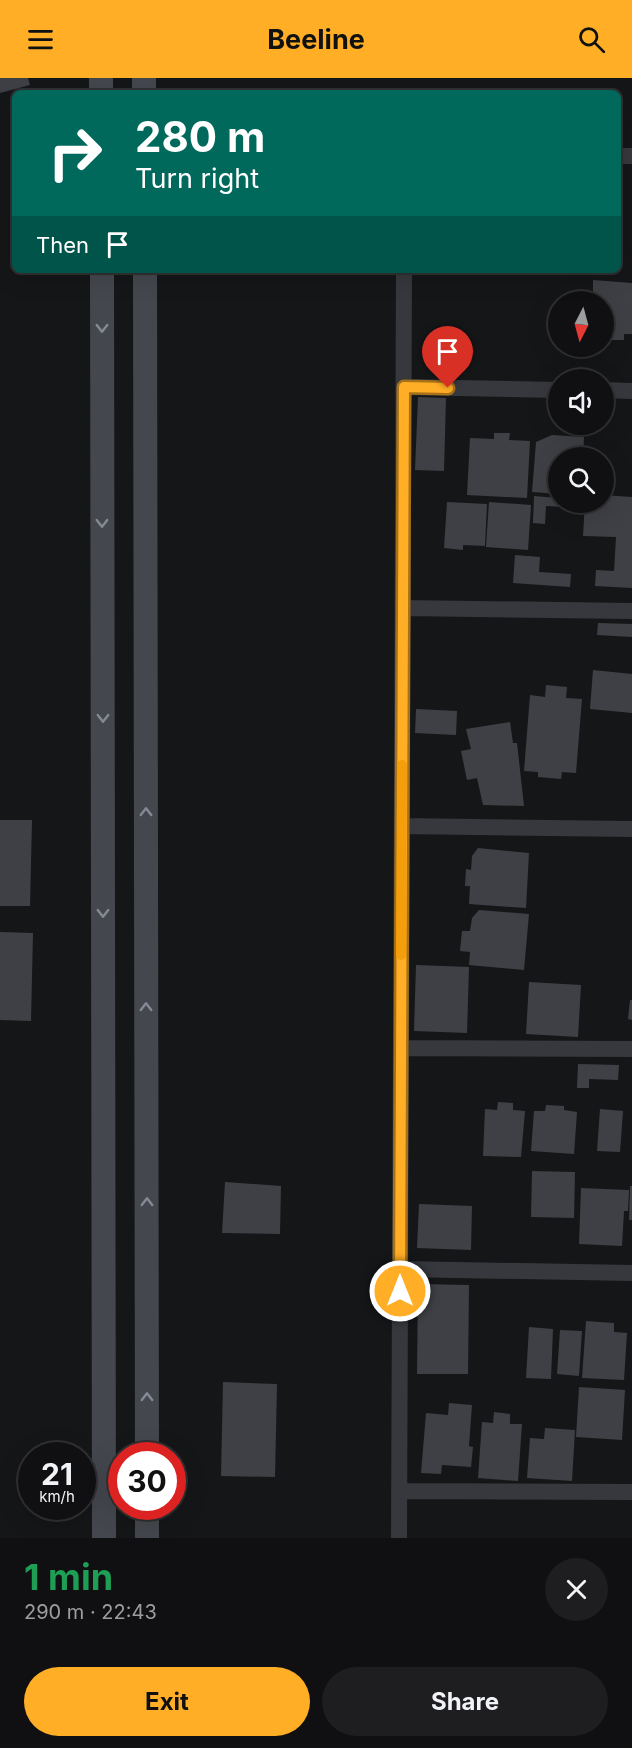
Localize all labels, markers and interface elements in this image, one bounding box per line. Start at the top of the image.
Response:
icon: menu [24,23,57,56]
text: Beeline [267,23,365,56]
icon: search [575,23,608,56]
text: 280 m [135,111,265,162]
icon: right [36,114,114,192]
text: Turn right [135,162,259,195]
icon: arrive [101,228,134,261]
text: Then [36,232,89,258]
north arrow [548,291,614,357]
map controls [548,291,614,513]
one-way arrow [96,324,108,333]
pin [422,326,473,388]
icon: arrive [431,335,464,368]
button: sound [548,369,614,435]
button: search [548,447,614,513]
one-way arrow [96,519,108,528]
one-way arrow [97,714,109,723]
one-way arrow [140,807,152,816]
one-way arrow [97,909,109,918]
one-way arrow [140,1002,152,1011]
one-way arrow [141,1197,153,1206]
position arrow [368,1259,432,1323]
one-way arrow [141,1392,153,1401]
speed limit sign: 30 [108,1442,186,1520]
text: 21 [41,1456,73,1492]
text: km/h [39,1487,75,1506]
text: 1 min [24,1555,113,1599]
button: close [545,1558,608,1621]
text: 290 m · 22:43 [24,1600,157,1624]
button: Exit [24,1667,310,1736]
button: Share [322,1667,608,1736]

